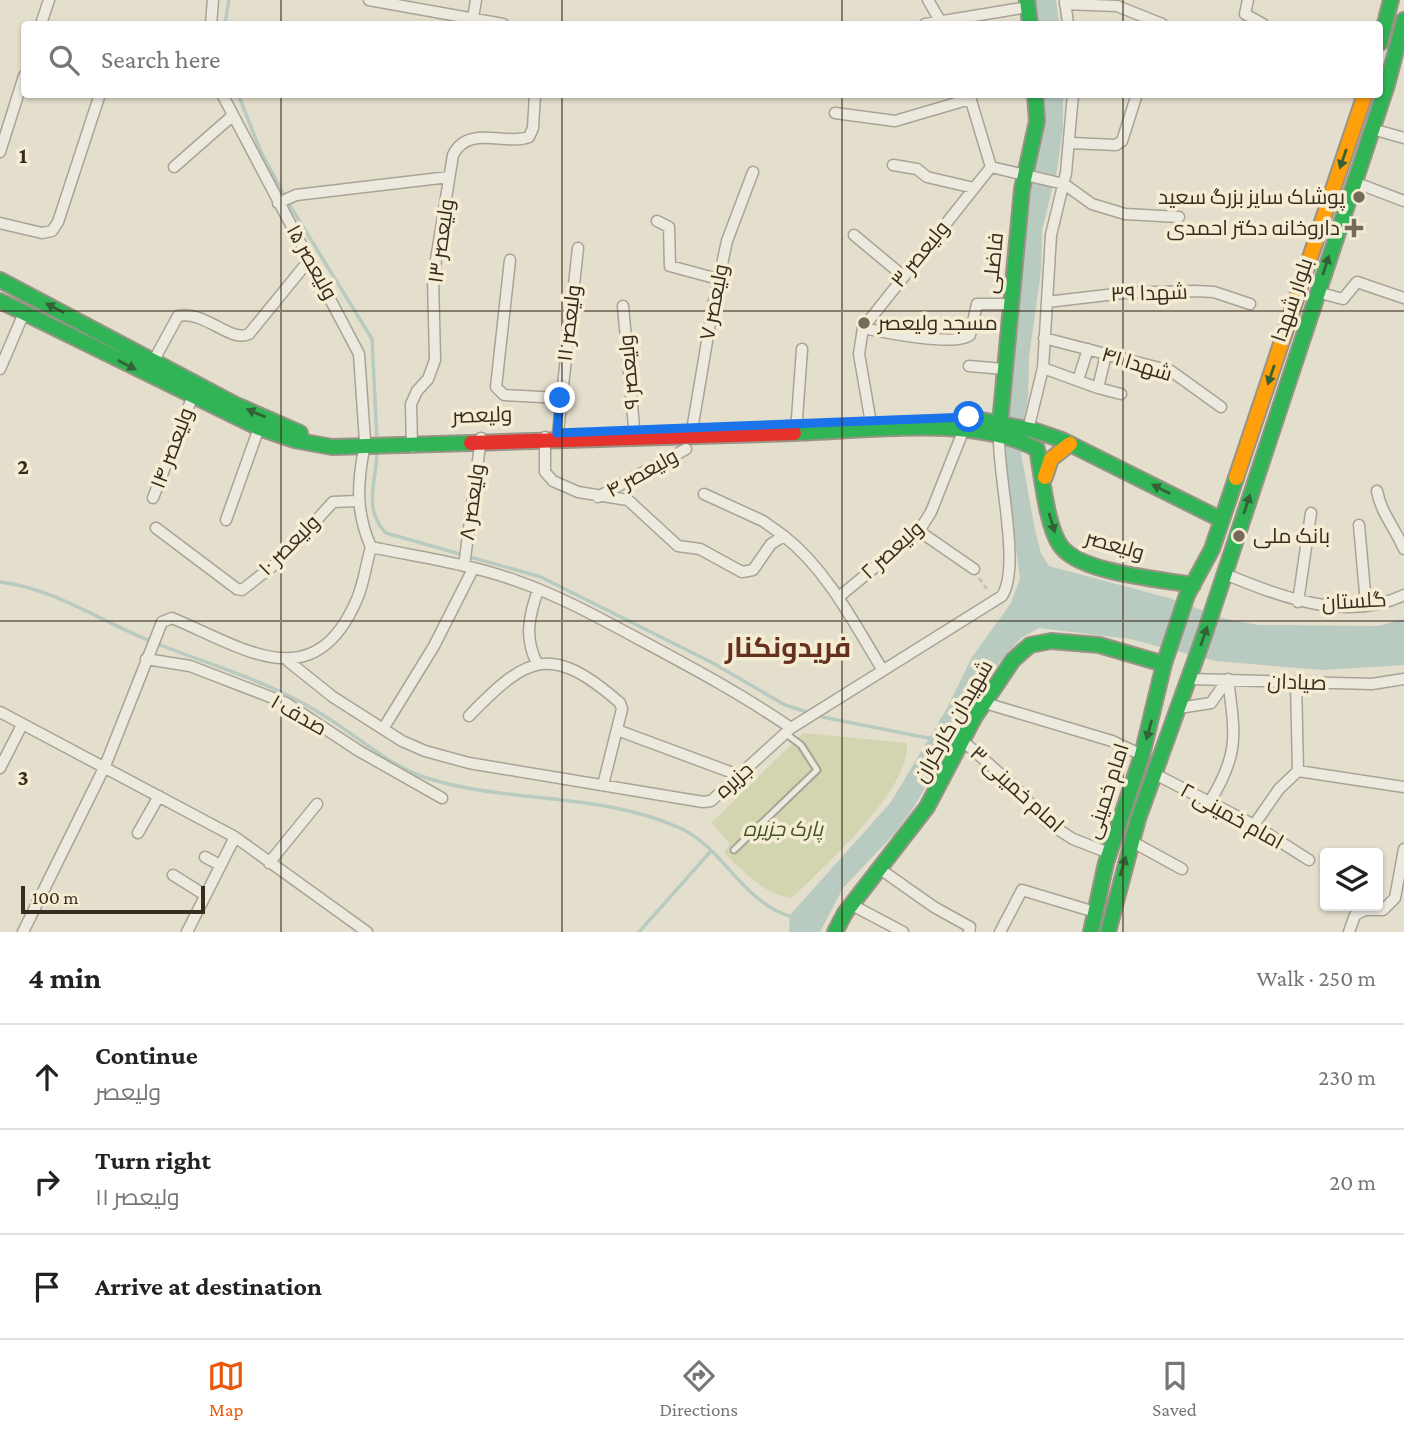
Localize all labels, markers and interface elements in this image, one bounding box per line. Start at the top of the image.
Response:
search box [21,21,1383,98]
icon: search [45,41,83,79]
text: Search here [101,45,220,74]
text: 1 [19,142,28,168]
one-way arrow [1337,149,1348,170]
place label: پوشاک سایز بزرگ سعید [1158,185,1345,211]
marker: پوشاک سایز بزرگ سعید [1351,189,1367,205]
street label: ولیعصر ۱۳ [423,197,459,285]
street label: ولیعصر ۳ [886,216,954,292]
place label: داروخانه دکتر احمدی [1166,216,1340,241]
street label: ولیعصر ۱۵ [282,220,342,304]
marker: داروخانه دکتر احمدی [1346,220,1362,236]
street label: فاضلی [978,231,1009,295]
one-way arrow [1321,254,1332,275]
street label: بلوار شهدا [1266,255,1319,346]
street label: ولیعصر ۷ [695,262,733,342]
street label: شهدا ۳۹ [1110,280,1188,307]
street label: ولیعصر ۱۱ [552,283,586,363]
one-way arrow [44,303,64,315]
place label: مسجد ولیعصر [877,311,998,335]
marker: مسجد ولیعصر [856,315,872,331]
street label: ولیعصر ۹ [614,334,644,410]
street label: شهدا ۴۱ [1099,342,1175,387]
one-way arrow [117,359,137,370]
one-way arrow [1265,364,1275,385]
route end [544,382,575,413]
route start [953,401,984,432]
street label: ولیعصر [450,402,513,428]
street label: ولیعصر ۱۴ [146,404,198,492]
one-way arrow [246,407,267,418]
street label: ولیعصر ۴ [602,444,682,502]
text: 2 [17,453,29,479]
street label: ولیعصر ۸ [455,462,489,542]
one-way arrow [1151,483,1171,495]
one-way arrow [1243,494,1253,515]
street label: ولیعصر ۱۰ [254,510,324,580]
one-way arrow [1048,512,1058,533]
street label: ولیعصر ۲ [856,516,928,584]
place label: بانک ملی [1253,524,1330,549]
street label: ولیعصر [1082,525,1147,565]
marker: بانک ملی [1231,528,1247,544]
street label: گلستان [1321,587,1387,616]
one-way arrow [1200,625,1210,646]
district label: فریدونکنار [724,632,851,664]
street label: شهیدان کارگران [908,656,999,787]
street label: صیادان [1267,669,1327,696]
street label: صدف ۱ [267,689,331,741]
one-way arrow [1143,719,1154,741]
street label: امام خمینی [1080,740,1136,842]
street label: امام خمینی ۳ [964,741,1069,839]
street label: جزیره [710,757,758,803]
text: 3 [17,764,29,790]
street label: امام خمینی ۲ [1175,778,1288,856]
park label: پارک جزیره [743,817,824,843]
map controls [1320,848,1383,911]
button: layers [1320,848,1383,911]
one-way arrow [1119,855,1129,876]
scale bar [21,883,205,915]
text: 100 m [32,887,79,908]
text: 4 min [28,961,101,994]
text: Walk · 250 m [1256,965,1376,991]
text: Continue [95,1041,198,1070]
icon: ahead [28,1058,66,1096]
text: 230 m [1318,1064,1376,1090]
text: ولیعصر [95,1079,161,1105]
text: Turn right [95,1146,211,1175]
icon: right [28,1163,66,1201]
text: 20 m [1329,1169,1376,1195]
text: ولیعصر ۱۱ [95,1184,180,1210]
icon: arrive [28,1268,66,1306]
text: Arrive at destination [95,1272,322,1301]
tab: Map [207,1357,245,1420]
tab: Directions [659,1357,738,1420]
tab: Saved [1152,1357,1197,1420]

